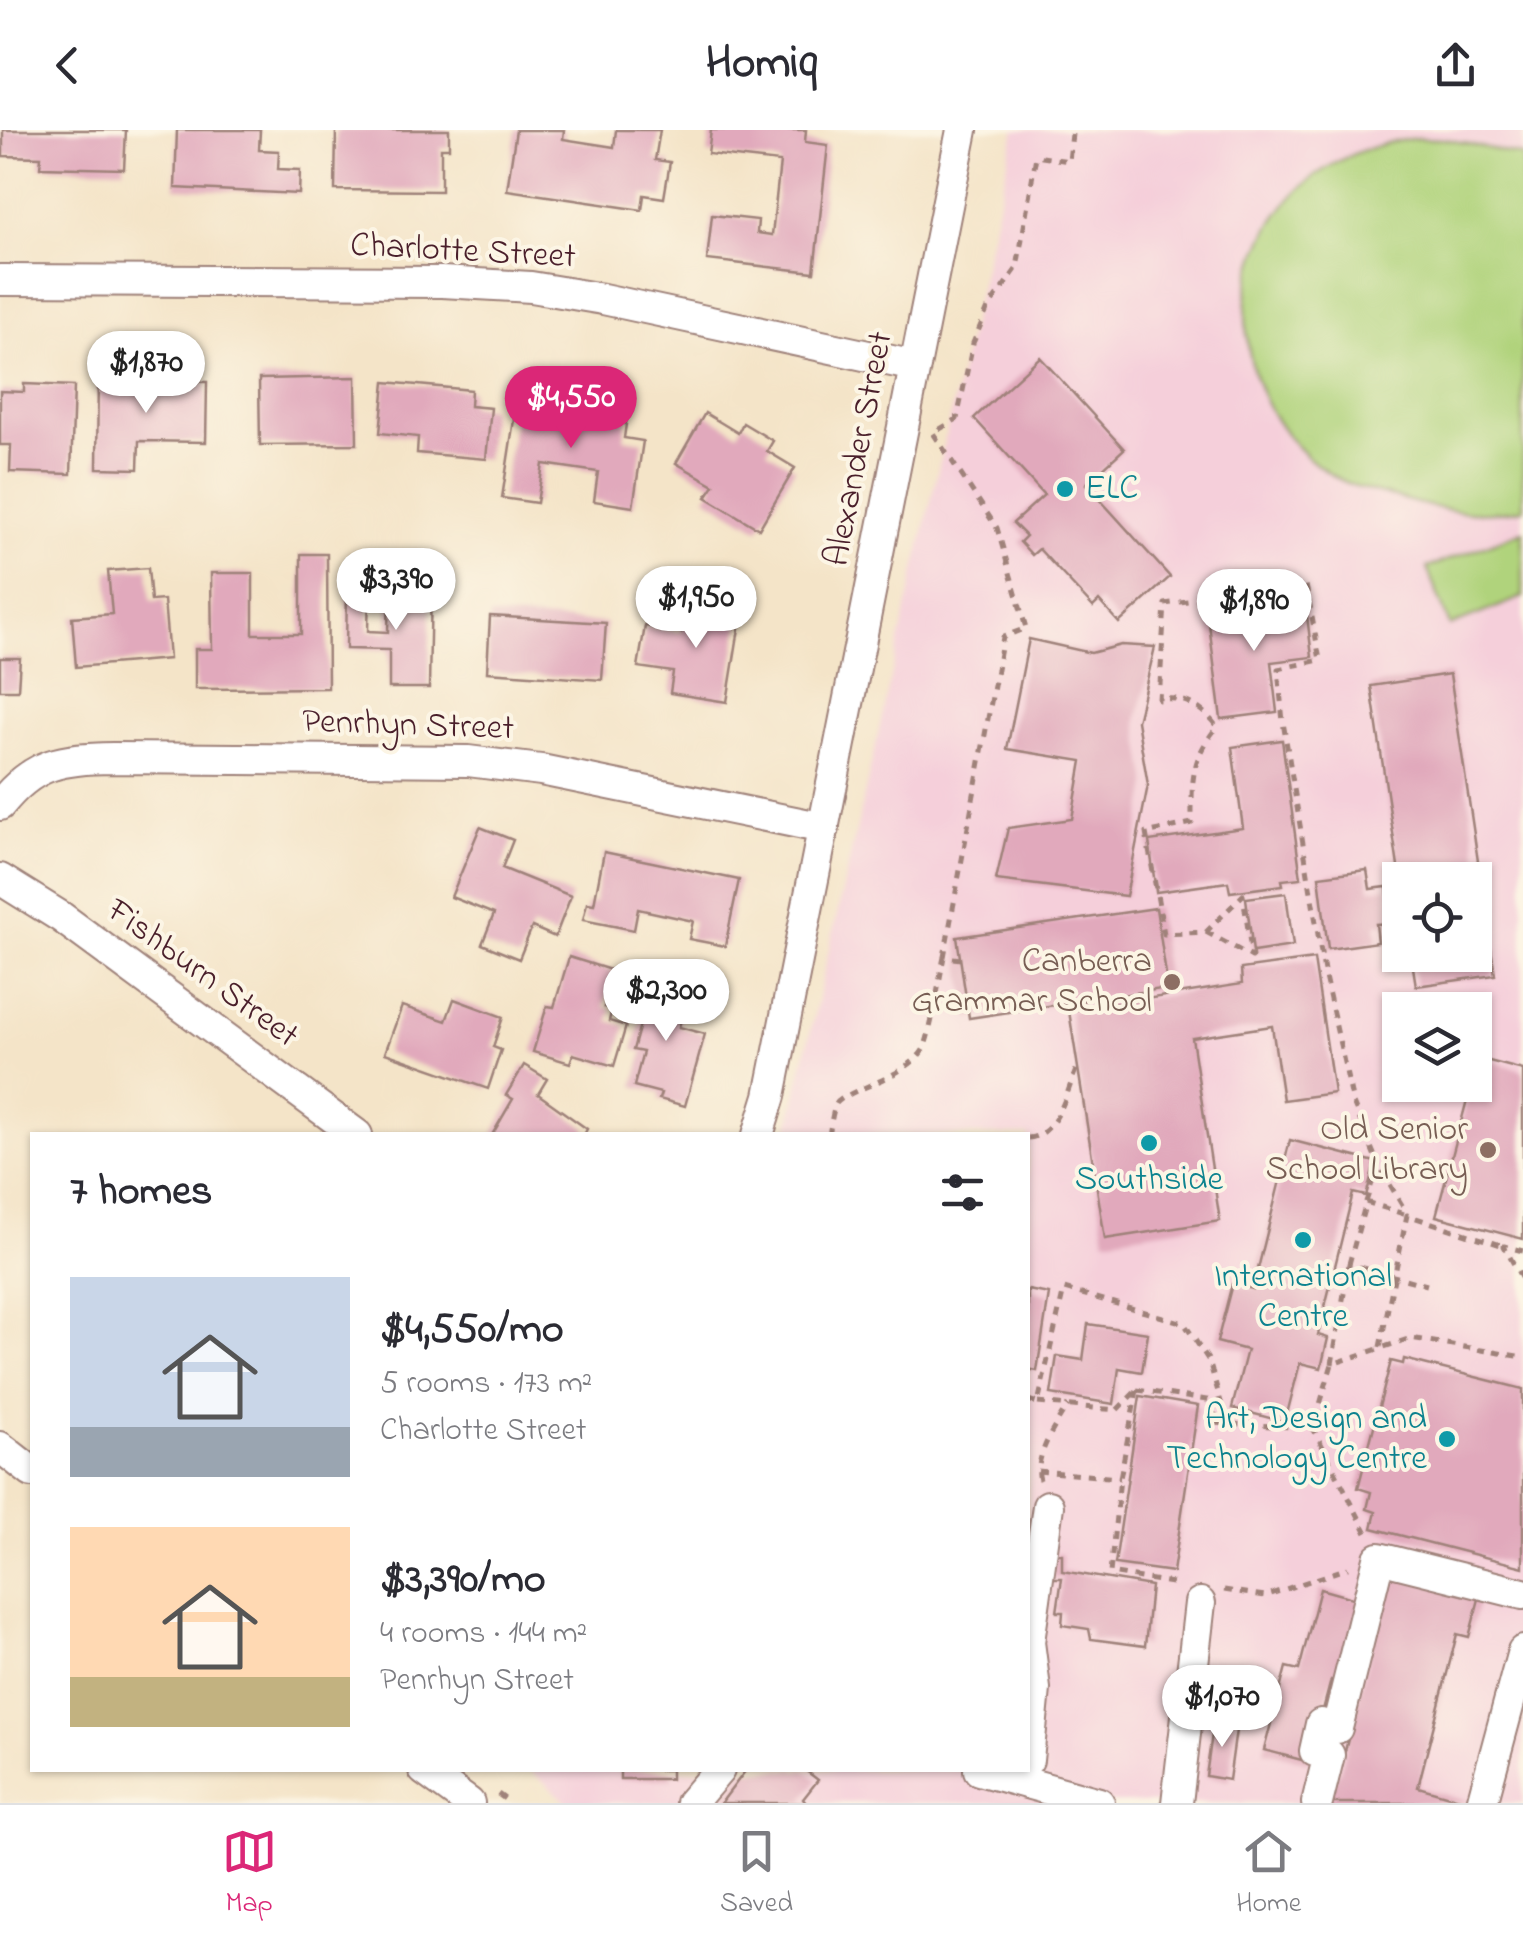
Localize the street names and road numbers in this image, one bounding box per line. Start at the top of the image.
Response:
street label: Charlotte Street [349,221,577,283]
street label: Alexander Street [812,327,908,571]
street label: Penrhyn Street [301,697,515,755]
street label: Fishburn Street [94,886,309,1061]

